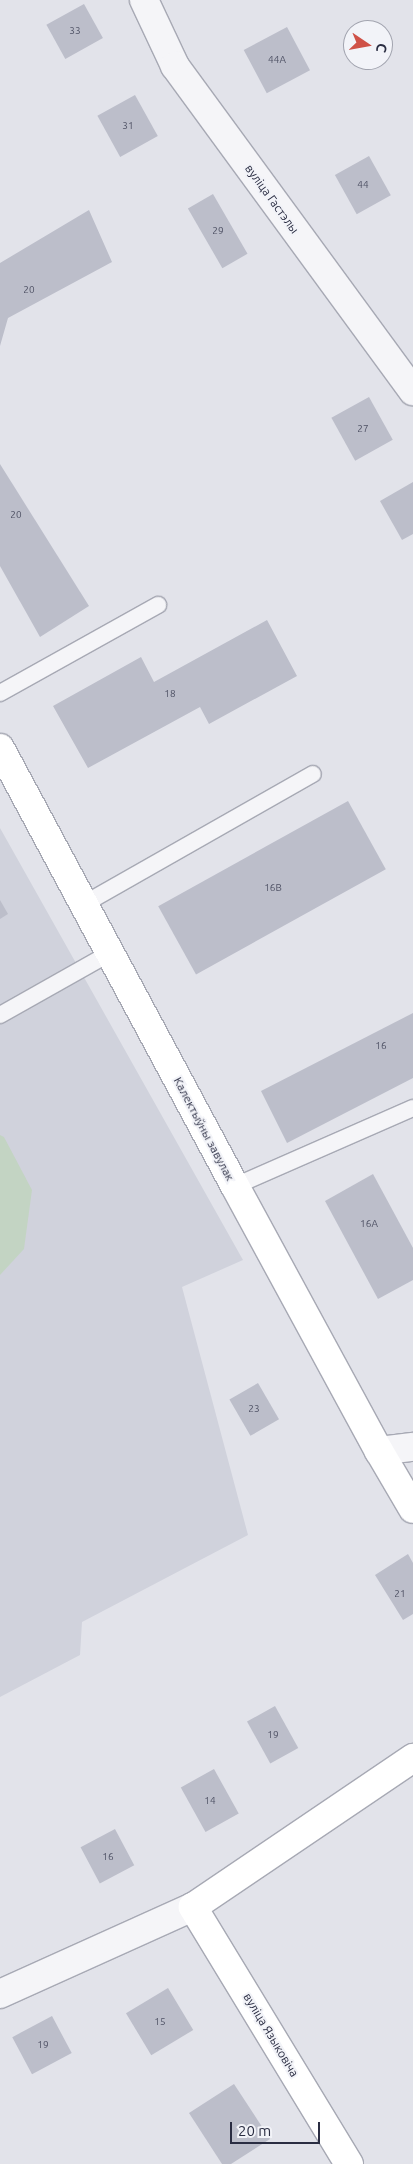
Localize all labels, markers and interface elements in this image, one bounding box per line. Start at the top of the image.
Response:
north arrow [343,20,393,70]
house number: 33 [69,25,81,37]
text: С [373,42,390,54]
house number: 44А [268,54,286,66]
house number: 31 [122,120,134,132]
street label: вуліца Гастэлы [242,162,302,236]
house number: 44 [357,179,369,191]
house number: 29 [212,225,224,237]
house number: 20 [23,284,35,296]
house number: 27 [357,423,369,435]
house number: 20 [10,509,22,521]
house number: 18 [164,688,176,700]
house number: 16В [264,882,282,894]
house number: 16 [375,1040,387,1052]
street label: Калектыўны завулак [171,1075,237,1183]
house number: 16А [360,1218,378,1230]
house number: 23 [248,1403,260,1415]
house number: 21 [394,1588,406,1600]
house number: 19 [267,1729,279,1741]
house number: 14 [204,1795,216,1807]
house number: 16 [102,1851,114,1863]
street label: вуліца Языковіча [240,1991,302,2079]
house number: 15 [154,2016,166,2028]
house number: 19 [37,2039,49,2051]
scale bar [233,2112,323,2144]
text: 20 m [238,2122,271,2139]

